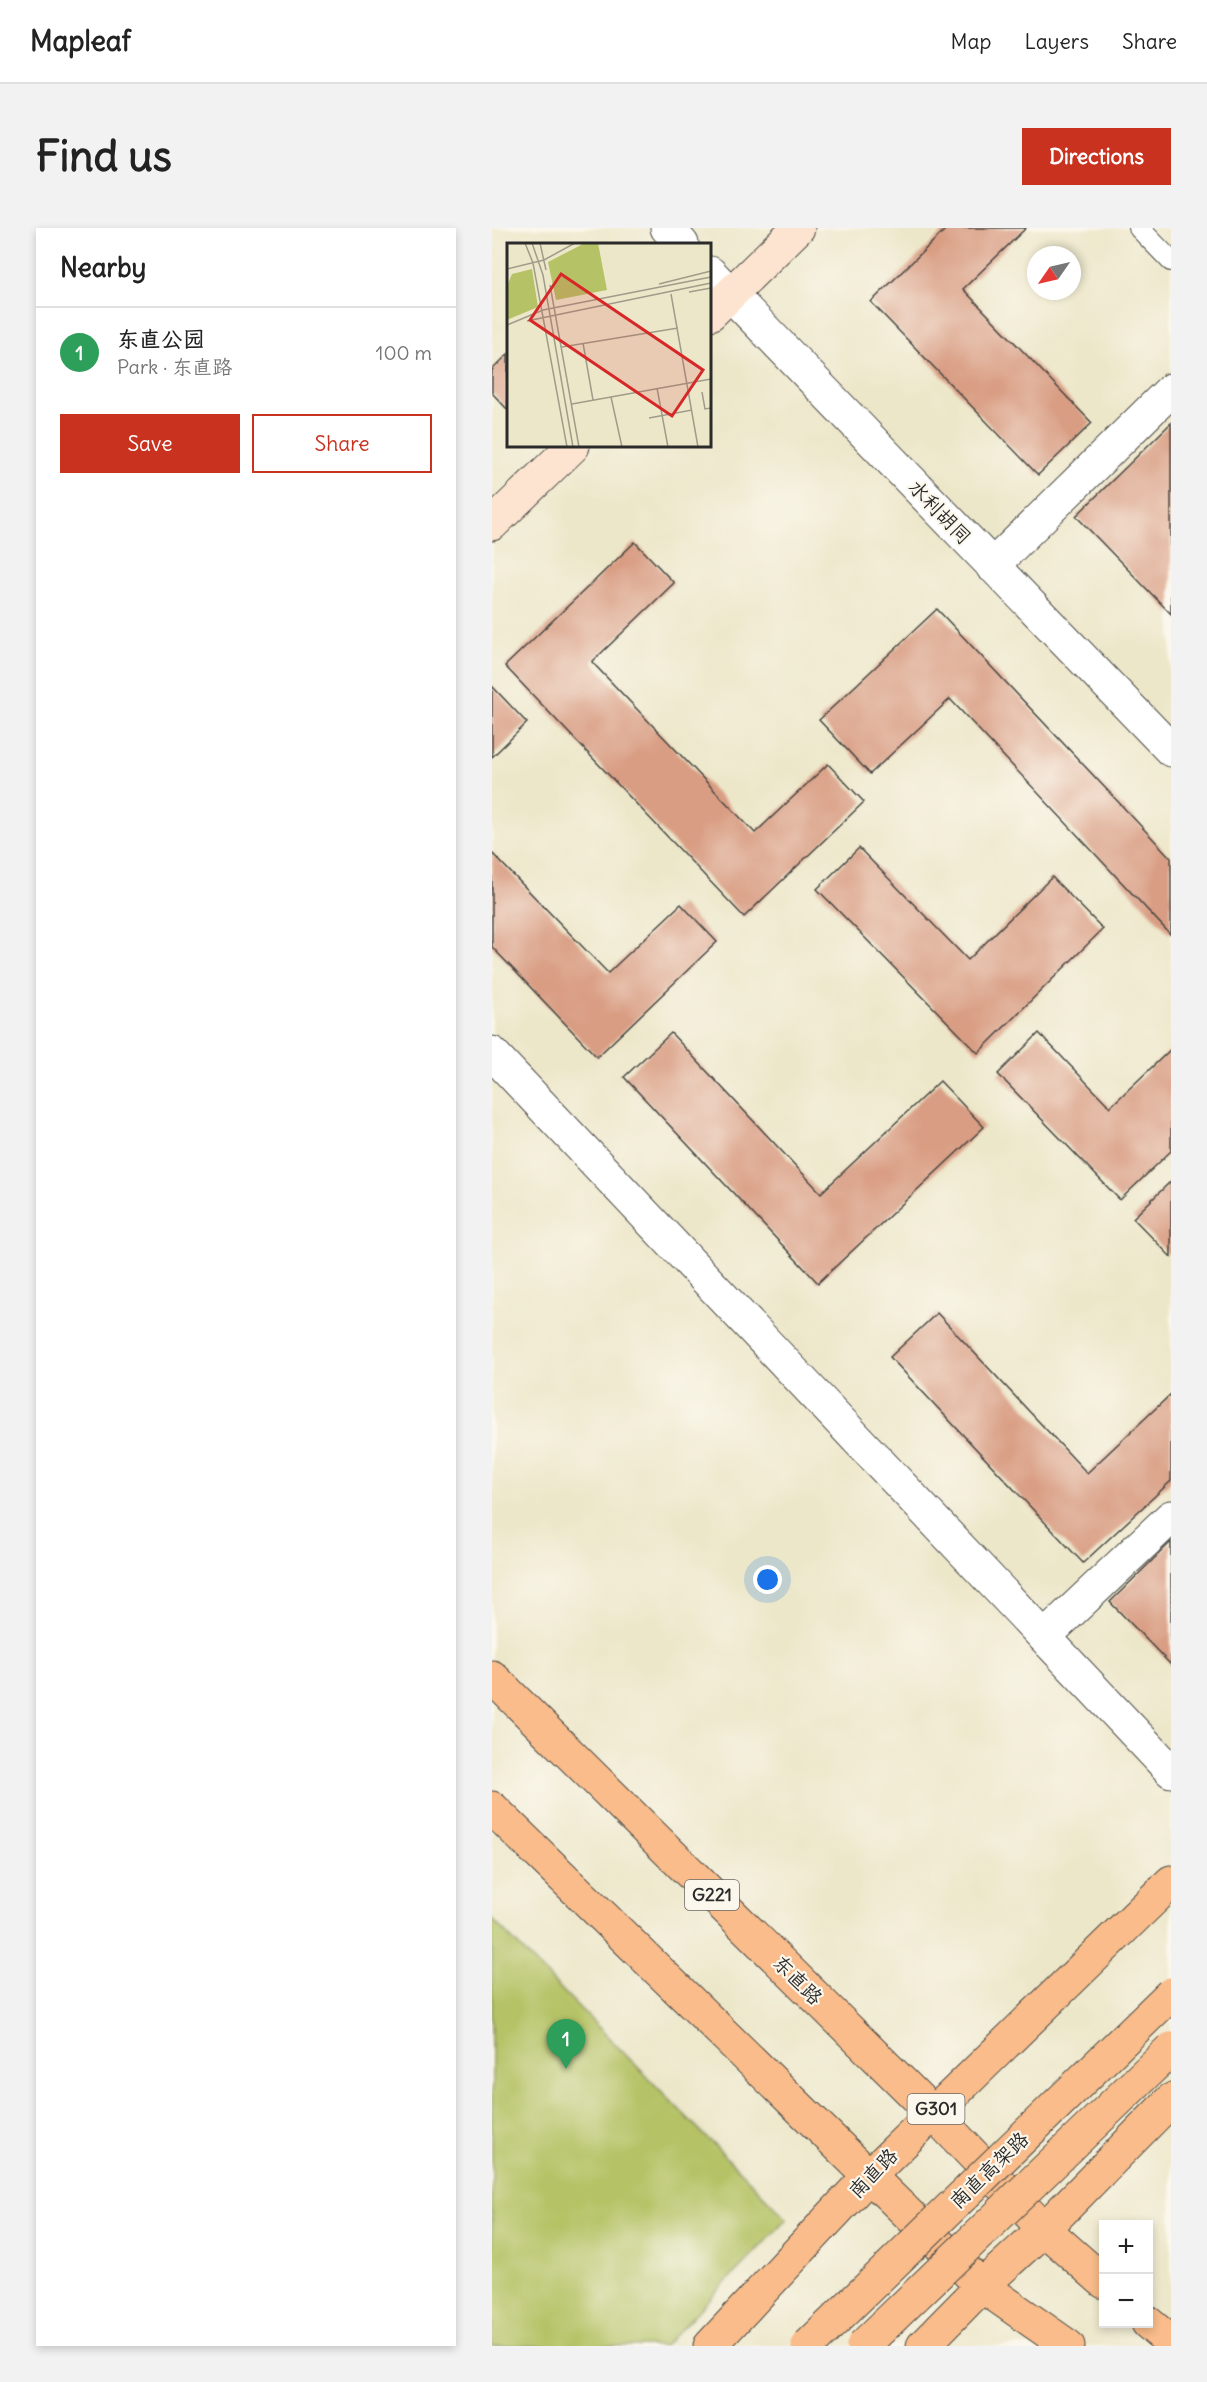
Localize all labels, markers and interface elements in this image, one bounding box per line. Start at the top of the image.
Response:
text: Mapleaf [30,23,131,59]
text: Map [951,28,991,55]
text: Layers [1024,28,1089,55]
text: Share [1122,28,1177,55]
button: Directions [1022,128,1171,185]
text: Find us [36,130,172,182]
inset map [507,243,711,447]
north arrow [1027,246,1081,300]
text: Nearby [60,251,146,284]
text: 东直公园 [117,325,205,353]
text: 1 [76,340,83,365]
text: 100 m [375,340,432,365]
text: Park · 东直路 [117,354,232,379]
button: Save [60,414,240,473]
button: Share [252,414,432,473]
street label: 水利胡同 [904,474,977,549]
your location [753,1565,782,1594]
road number: G221 [685,1880,739,1910]
street label: 东直路 [768,1950,829,2010]
pin: 1 [546,2020,586,2069]
road number: G301 [908,2094,964,2124]
street label: 南直高架路 [944,2125,1034,2213]
street label: 南直路 [843,2142,903,2203]
map controls [1099,2220,1153,2328]
button: + [1099,2220,1153,2274]
button: − [1099,2274,1153,2328]

